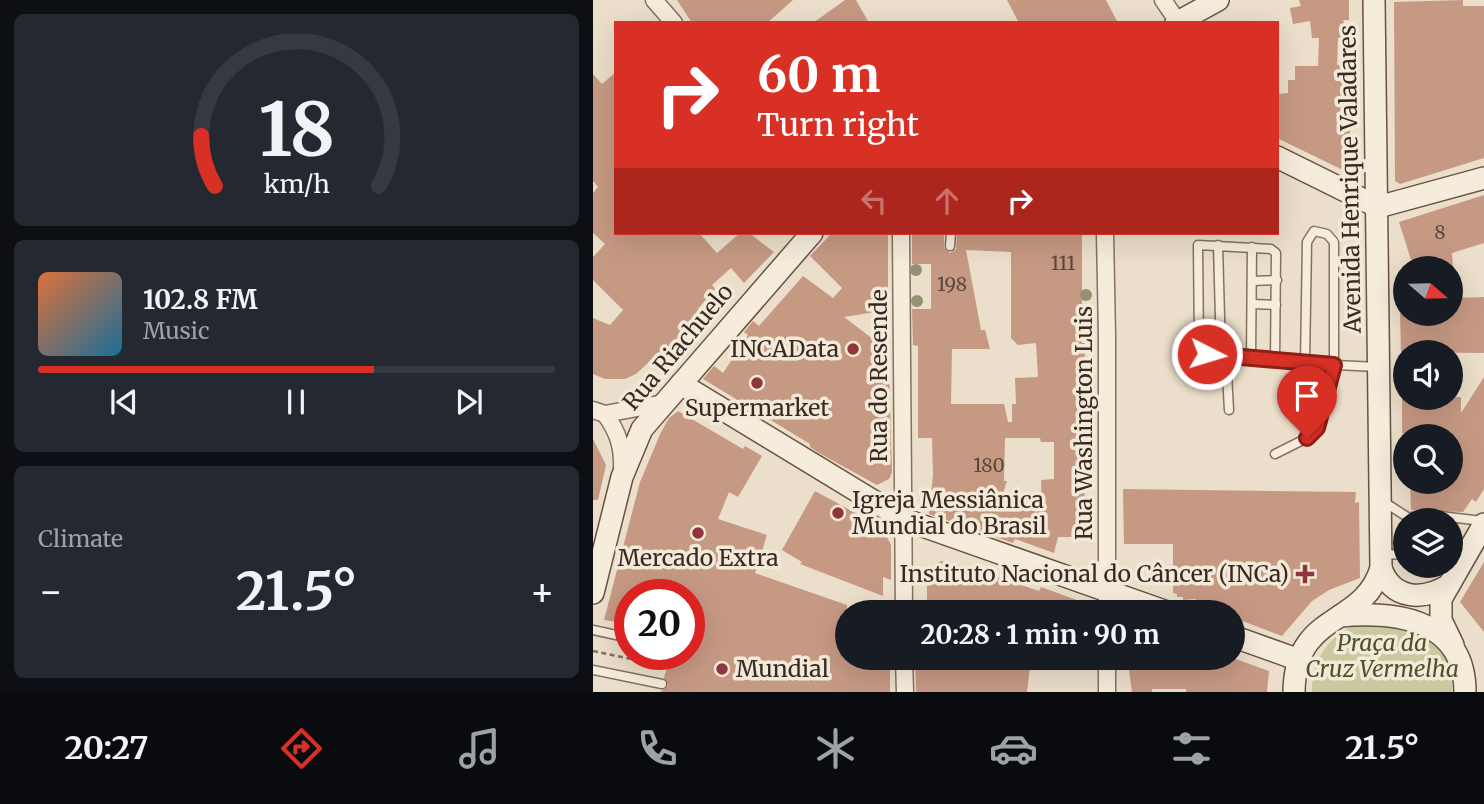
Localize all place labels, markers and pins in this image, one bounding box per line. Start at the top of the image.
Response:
place label: INCAData [730,334,839,363]
marker: INCAData [845,341,861,357]
pin [1277,366,1337,438]
marker: Supermarket [749,375,765,391]
place label: Supermarket [685,393,829,422]
place label: Igreja Messiânica Mundial do Brasil [852,485,1047,540]
marker: Igreja Messiânica Mundial do Brasil [830,505,846,521]
marker: Mercado Extra [690,525,706,541]
place label: Mercado Extra [617,543,779,572]
place label: Instituto Nacional do Câncer (INCa) [899,559,1289,588]
marker: Instituto Nacional do Câncer (INCa) [1295,564,1315,584]
place label: Mundial [736,654,829,683]
marker: Mundial [714,661,730,677]

